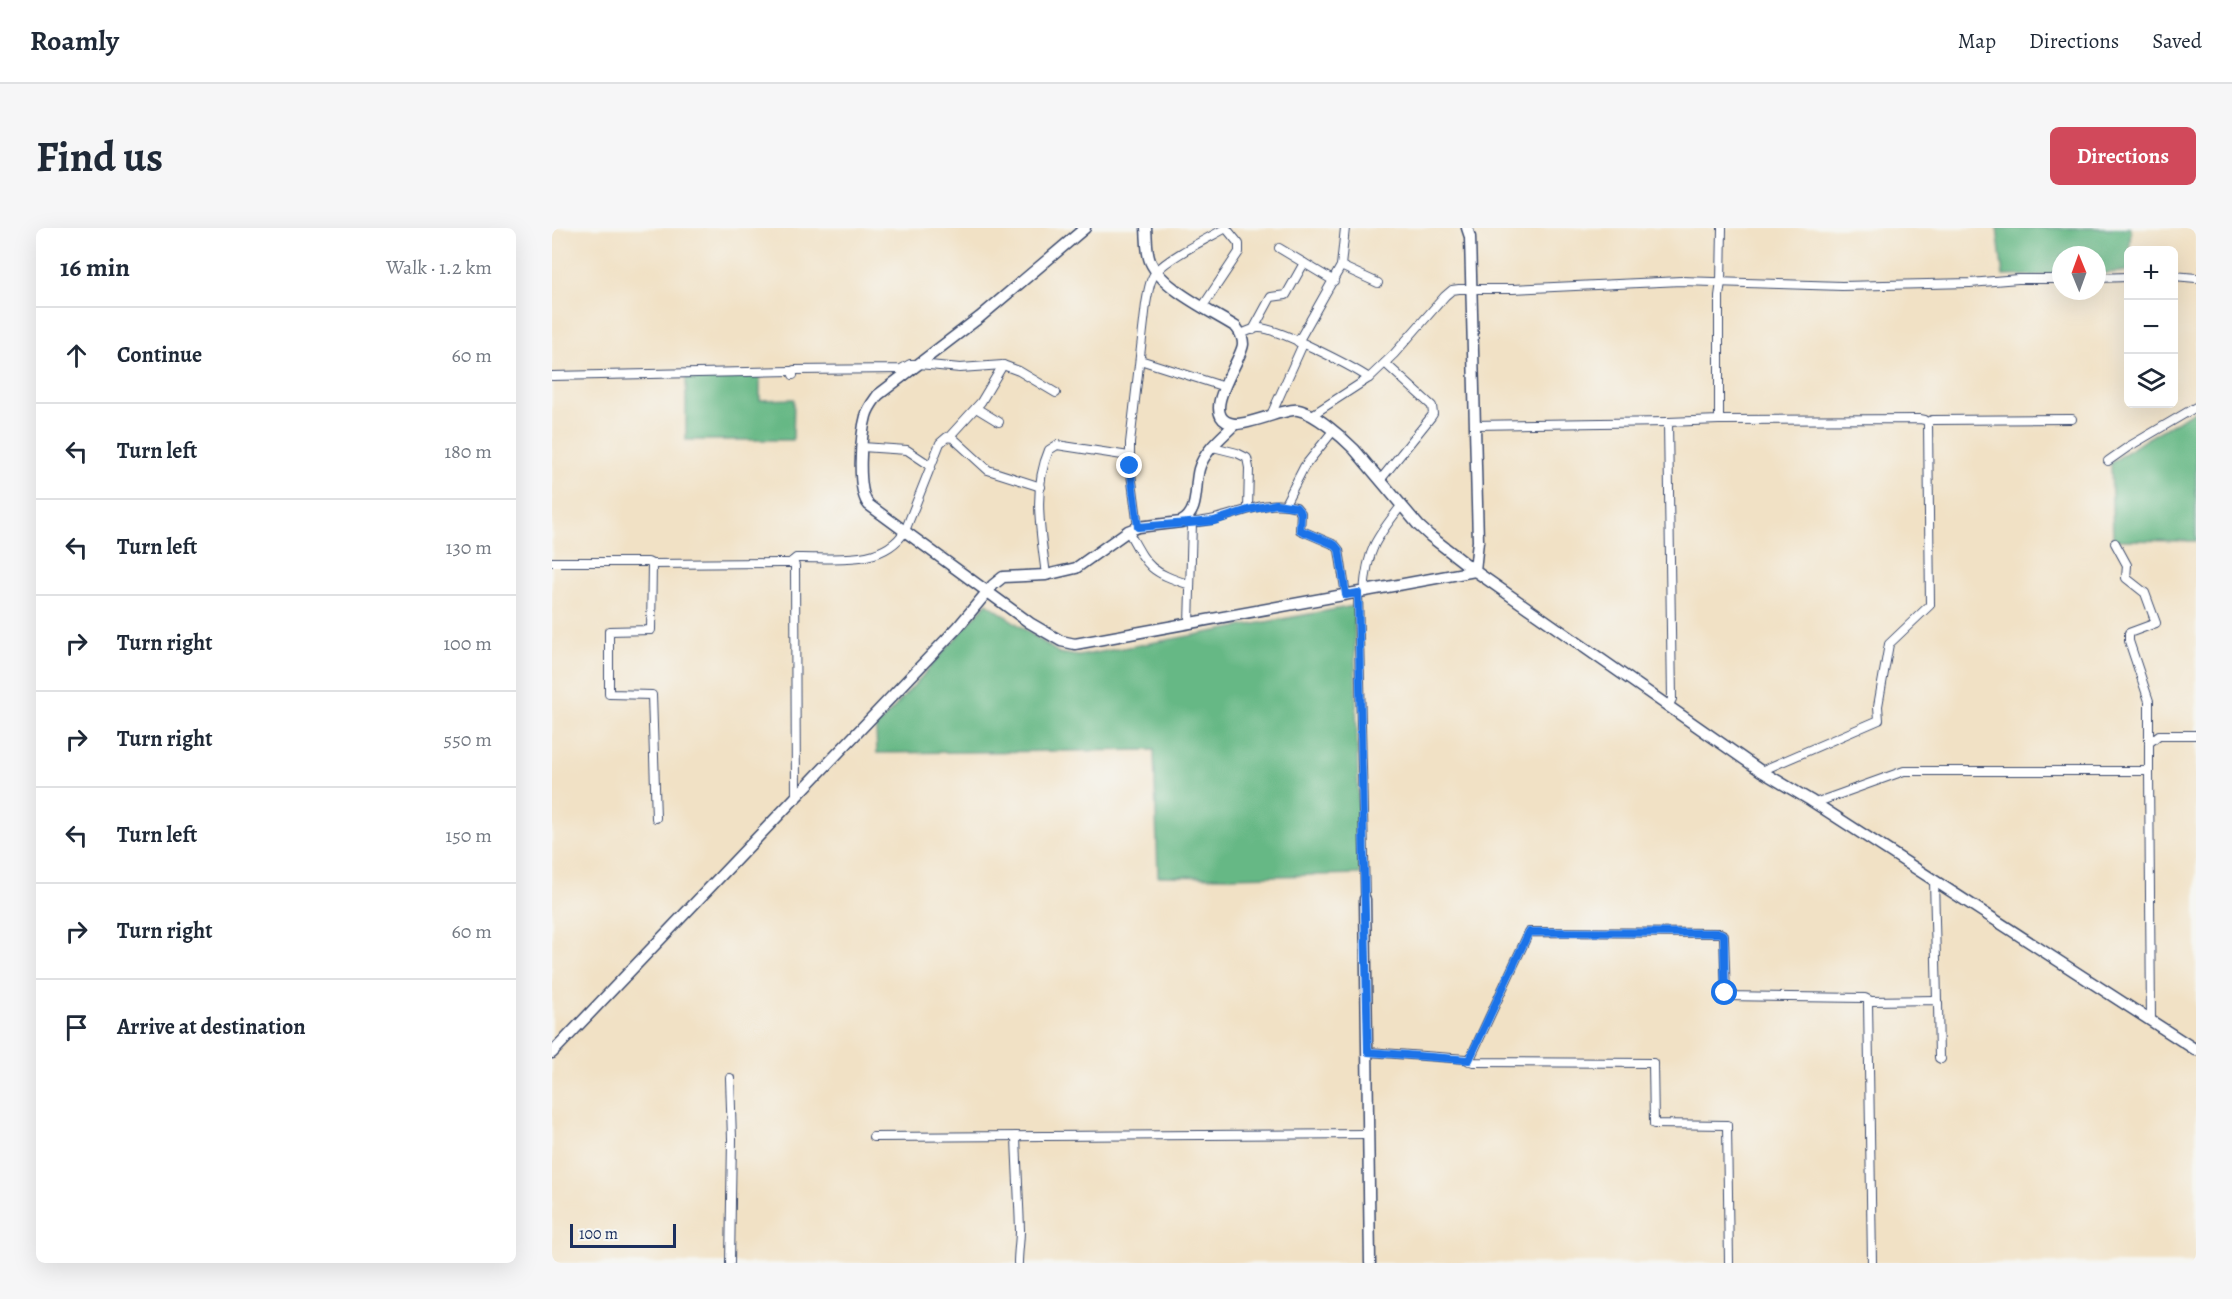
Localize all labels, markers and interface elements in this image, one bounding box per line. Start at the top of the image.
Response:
text: Roamly [30,22,119,60]
text: Map [1958,27,1996,55]
text: Directions [2029,27,2119,55]
text: Saved [2152,27,2202,55]
button: Directions [2050,127,2196,185]
text: Find us [36,128,163,185]
north arrow [2052,246,2106,300]
map controls [2124,246,2178,408]
button: + [2124,246,2178,300]
text: 16 min [60,250,130,285]
text: Walk · 1.2 km [386,254,492,281]
button: − [2124,300,2178,354]
icon: ahead [60,339,93,372]
text: Continue [117,340,202,370]
text: 60 m [452,342,492,369]
button: layers [2124,354,2178,408]
icon: left [60,435,93,468]
text: Turn left [117,436,197,466]
text: 180 m [444,438,492,465]
route end [1116,452,1142,478]
icon: left [60,531,93,564]
text: Turn left [117,532,197,562]
text: 130 m [446,534,492,561]
icon: right [60,627,93,660]
text: Turn right [117,628,213,658]
text: 100 m [443,630,492,657]
icon: right [60,723,93,756]
text: Turn right [117,724,213,754]
text: 550 m [444,726,492,753]
icon: left [60,819,93,852]
text: Turn left [117,820,197,850]
text: 150 m [445,822,492,849]
icon: right [60,915,93,948]
text: Turn right [117,916,213,946]
text: 60 m [452,918,492,945]
route start [1711,979,1737,1005]
icon: arrive [60,1011,93,1044]
text: Arrive at destination [117,1012,306,1042]
scale bar [570,1221,676,1248]
text: 100 m [579,1223,618,1245]

